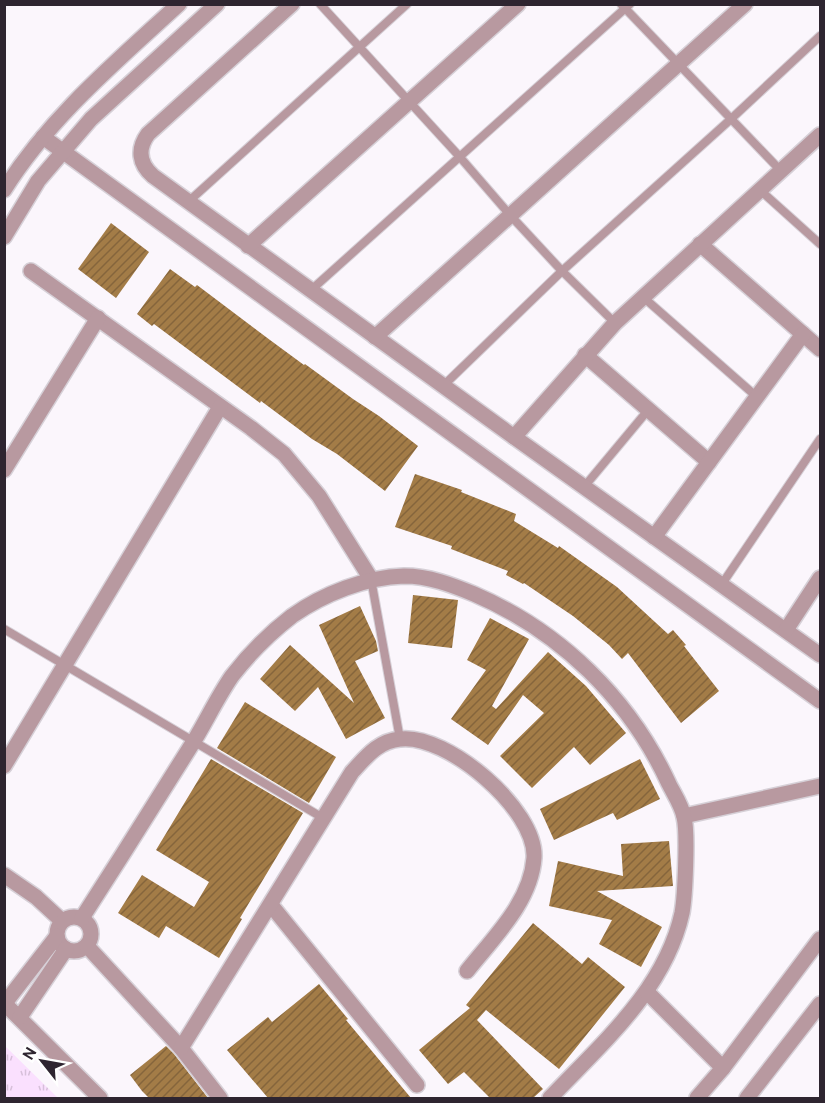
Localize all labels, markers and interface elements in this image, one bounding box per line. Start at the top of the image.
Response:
north arrow [12,1031,72,1091]
text: N [19,1044,42,1064]

